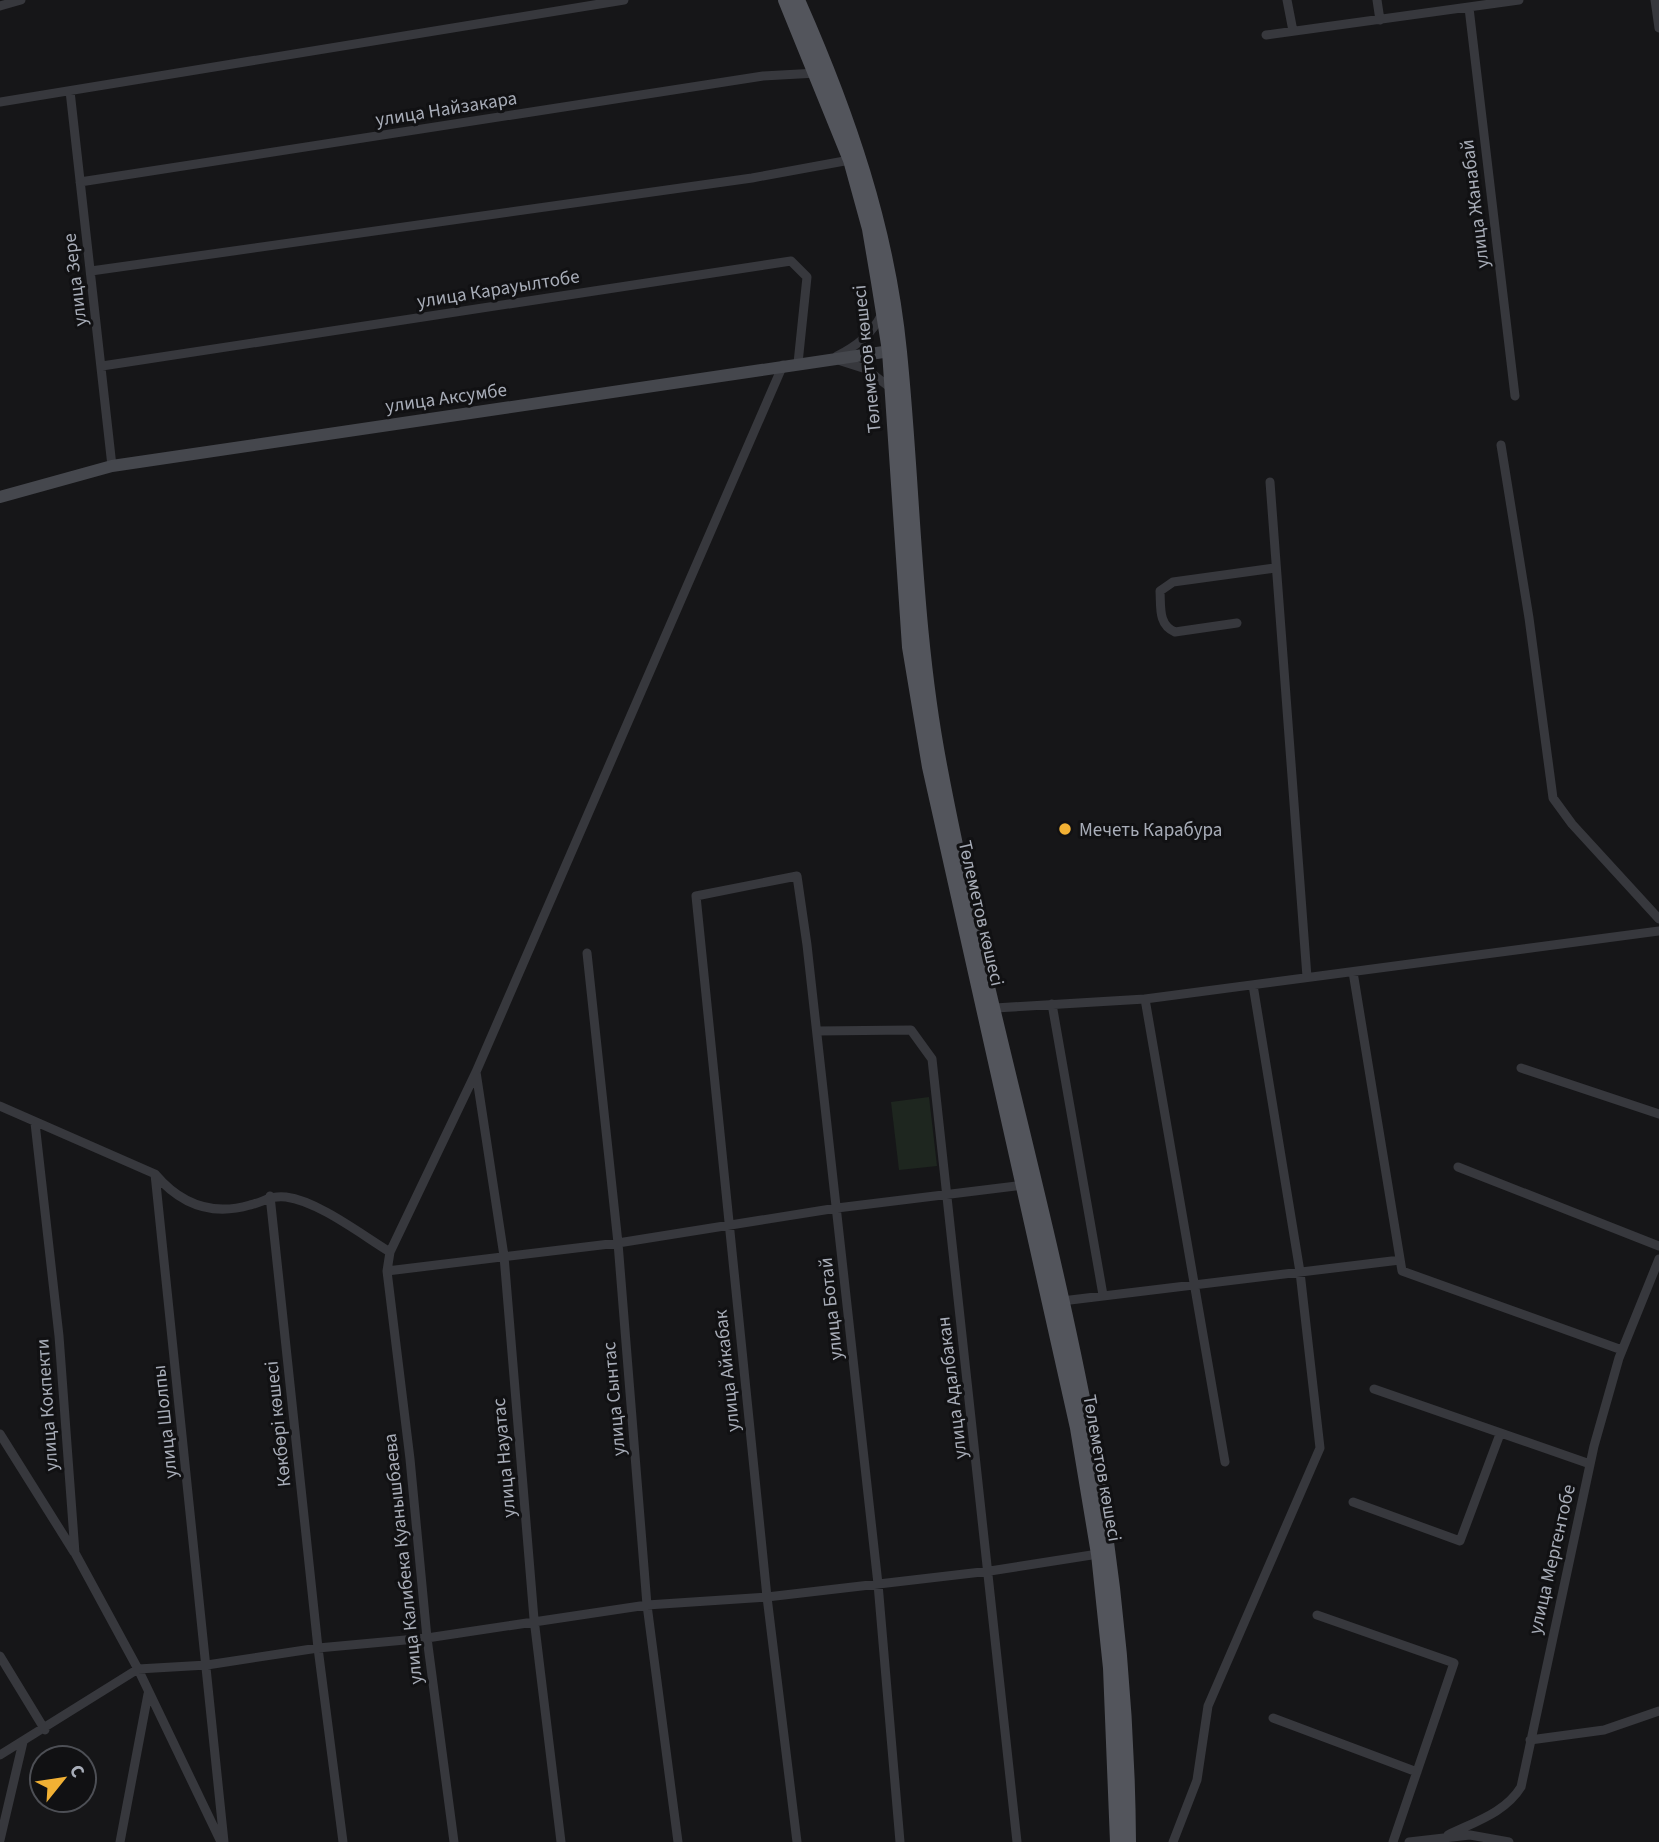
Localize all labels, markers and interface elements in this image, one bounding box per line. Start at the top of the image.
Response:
street label: улица Найзакара [373,85,519,134]
street label: улица Жанабай [1454,138,1497,270]
street label: улица Зере [56,232,95,328]
street label: улица Карауылтобе [415,263,582,316]
street label: Төлеметов көшесі [846,284,889,434]
street label: улица Аксумбе [384,377,509,420]
place label: Мечеть Карабура [1079,817,1222,844]
marker: Мечеть Карабура [1057,821,1073,837]
street label: Төлеметов көшесі [951,838,1010,989]
street label: улица Ботай [813,1256,850,1362]
street label: улица Айкабак [708,1308,747,1433]
street label: улица Адалбакан [930,1315,975,1461]
street label: улица Кокпекти [29,1338,66,1472]
street label: улица Сынтас [596,1340,633,1457]
street label: Көкбөрі көшесі [258,1360,299,1488]
street label: улица Шолпы [146,1364,185,1480]
street label: Төлеметов көшесі [1075,1393,1128,1544]
street label: улица Науатас [486,1397,523,1519]
street label: улица Калибека Куанышбаева [377,1432,430,1686]
street label: улица Мергентобе [1522,1482,1583,1637]
north arrow [28,1744,98,1814]
text: С [62,1760,91,1783]

